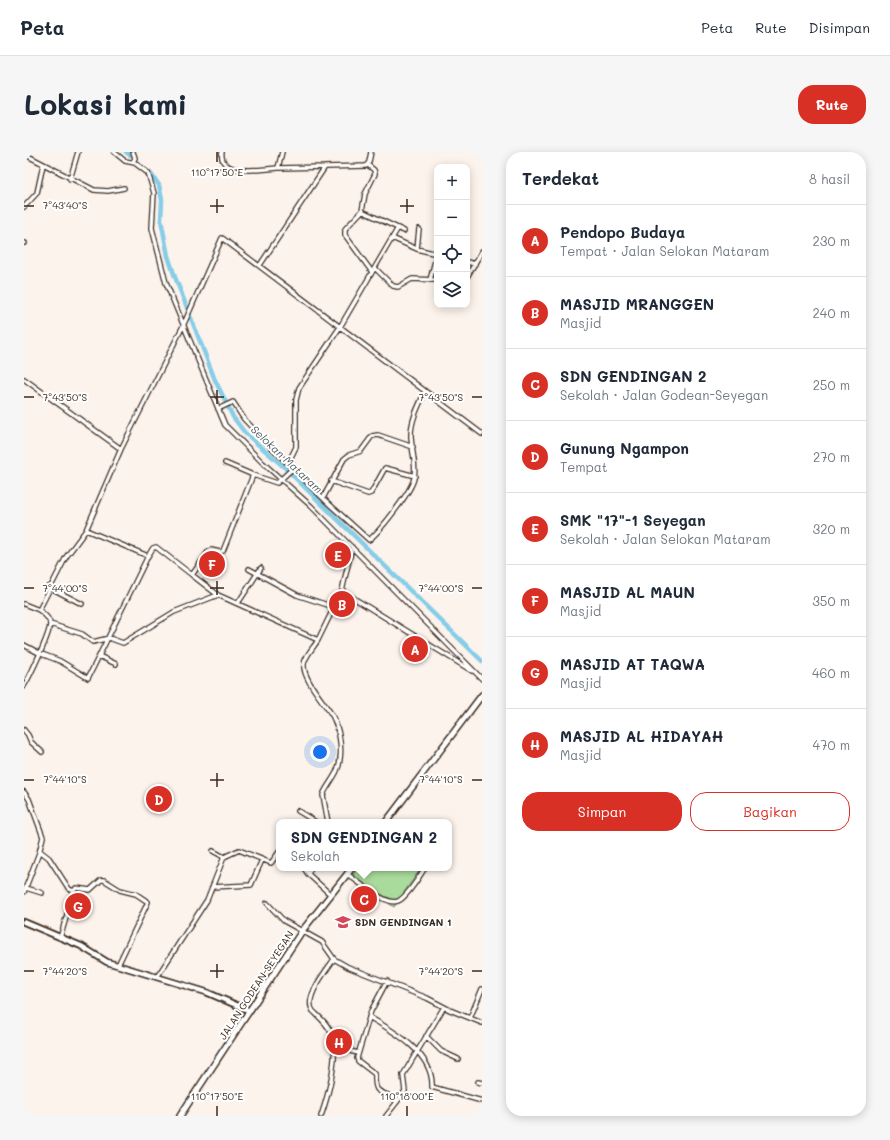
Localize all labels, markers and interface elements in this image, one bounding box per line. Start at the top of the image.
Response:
text: Peta [20,15,64,40]
text: Peta [701,18,733,37]
text: Rute [755,18,787,37]
text: Disimpan [809,18,870,37]
button: Rute [798,85,866,124]
text: Lokasi kami [24,86,187,122]
map controls [434,164,470,308]
button: + [434,164,470,200]
text: 110°17'50"E [191,165,243,179]
text: Terdekat [522,167,599,189]
text: 8 hasil [809,170,850,187]
text: 7°43'40"S [43,198,88,212]
button: − [434,200,470,236]
text: Pendopo Budaya [560,222,685,242]
text: A [530,232,540,249]
text: 230 m [813,232,850,249]
button: locate [434,236,470,272]
text: Tempat · Jalan Selokan Mataram [560,242,769,259]
button: layers [434,272,470,308]
text: MASJID MRANGGEN [560,294,714,314]
text: B [531,304,539,321]
text: 240 m [813,304,850,321]
text: Masjid [560,314,601,331]
text: SDN GENDINGAN 2 [560,366,706,386]
text: C [530,376,540,393]
text: 250 m [813,376,850,393]
text: Sekolah · Jalan Godean-Seyegan [560,386,768,403]
text: 7°43'50"S [43,390,88,404]
text: 7°43'50"S [419,390,464,404]
water label: Selokan Mataram [248,422,326,496]
text: Gunung Ngampon [560,438,689,458]
text: D [530,448,540,465]
text: 270 m [813,448,850,465]
text: Tempat [560,458,608,475]
text: SMK "17"-1 Seyegan [560,510,706,530]
text: E [531,520,539,537]
text: 320 m [813,520,850,537]
text: Sekolah · Jalan Selokan Mataram [560,530,771,547]
pin: E [325,540,351,570]
pin: F [199,549,225,579]
text: 7°44'00"S [43,581,88,595]
text: 7°44'00"S [419,581,464,595]
text: MASJID AL MAUN [560,582,695,602]
pin: B [329,589,355,619]
text: F [531,592,539,609]
text: 350 m [812,592,850,609]
text: Masjid [560,602,601,619]
pin: A [402,634,428,664]
text: MASJID AT TAQWA [560,654,705,674]
text: G [530,664,540,681]
text: 460 m [812,664,850,681]
text: Masjid [560,674,601,691]
text: MASJID AL HIDAYAH [560,726,724,746]
text: H [530,736,540,753]
text: 470 m [813,736,850,753]
your location [310,742,330,762]
text: Masjid [560,746,601,763]
text: 7°44'10"S [43,772,87,786]
text: 7°44'10"S [419,772,463,786]
pin: D [146,784,172,814]
button: Simpan [522,792,682,831]
button: Bagikan [690,792,850,831]
popup [276,819,452,871]
text: SDN GENDINGAN 2 [291,827,437,847]
text: Sekolah [291,847,339,864]
pin: C [351,884,377,914]
pin: G [65,891,91,921]
school or university icon: SDN GENDINGAN 1 [334,913,352,931]
place label: SDN GENDINGAN 1 [355,915,451,929]
street label: JALAN GODEAN-SEYEGAN [216,928,296,1042]
text: 7°44'20"S [43,964,87,978]
text: 7°44'20"S [419,964,463,978]
pin: H [326,1027,352,1057]
text: 110°17'50"E [191,1089,243,1103]
text: 110°18'00"E [380,1089,434,1103]

